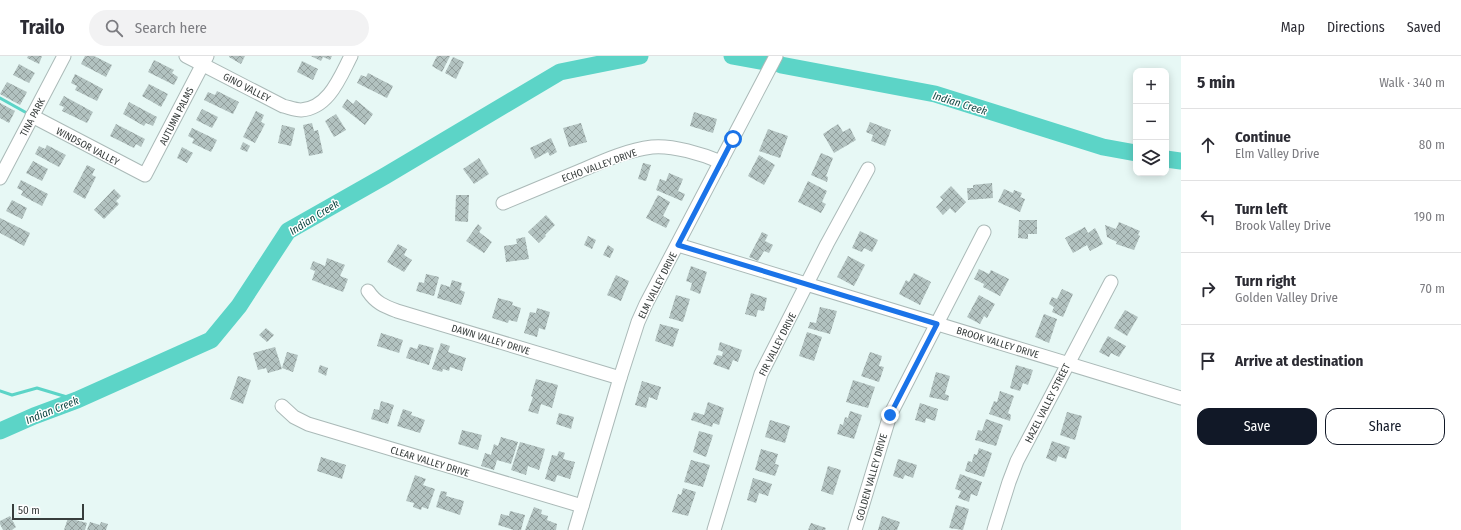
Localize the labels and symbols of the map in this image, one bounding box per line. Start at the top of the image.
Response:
street label: GINO VALLEY [221,71,272,105]
street label: AUTUMN PALMS [157,86,197,147]
water label: Indian Creek [931,89,989,118]
street label: TINA PARK [18,96,48,139]
street label: WINDSOR VALLEY [54,125,121,169]
route start [724,130,742,148]
street label: ECHO VALLEY DRIVE [560,147,639,185]
water label: Indian Creek [287,197,342,238]
street label: ELM VALLEY DRIVE [636,250,680,321]
street label: FIR VALLEY DRIVE [757,310,799,378]
street label: DAWN VALLEY DRIVE [450,322,532,358]
street label: BROOK VALLEY DRIVE [955,325,1041,361]
street label: HAZEL VALLEY STREET [1023,361,1073,445]
water label: Indian Creek [24,394,81,427]
route end [881,406,899,424]
street label: GOLDEN VALLEY DRIVE [854,432,890,522]
street label: CLEAR VALLEY DRIVE [389,444,471,480]
scale bar [12,502,84,521]

